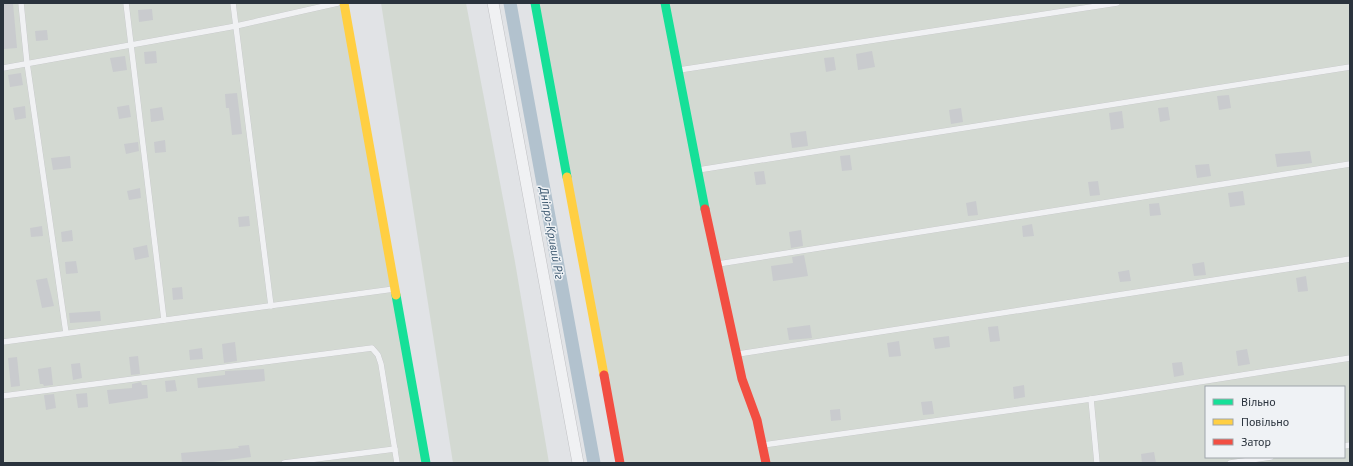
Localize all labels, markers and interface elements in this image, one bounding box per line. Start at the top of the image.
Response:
water label: Дніпро-Кривий Ріг [536,185,568,281]
legend [1205,386,1345,458]
text: Вільно [1241,394,1276,409]
text: Повільно [1241,414,1289,429]
text: Затор [1241,434,1271,449]

